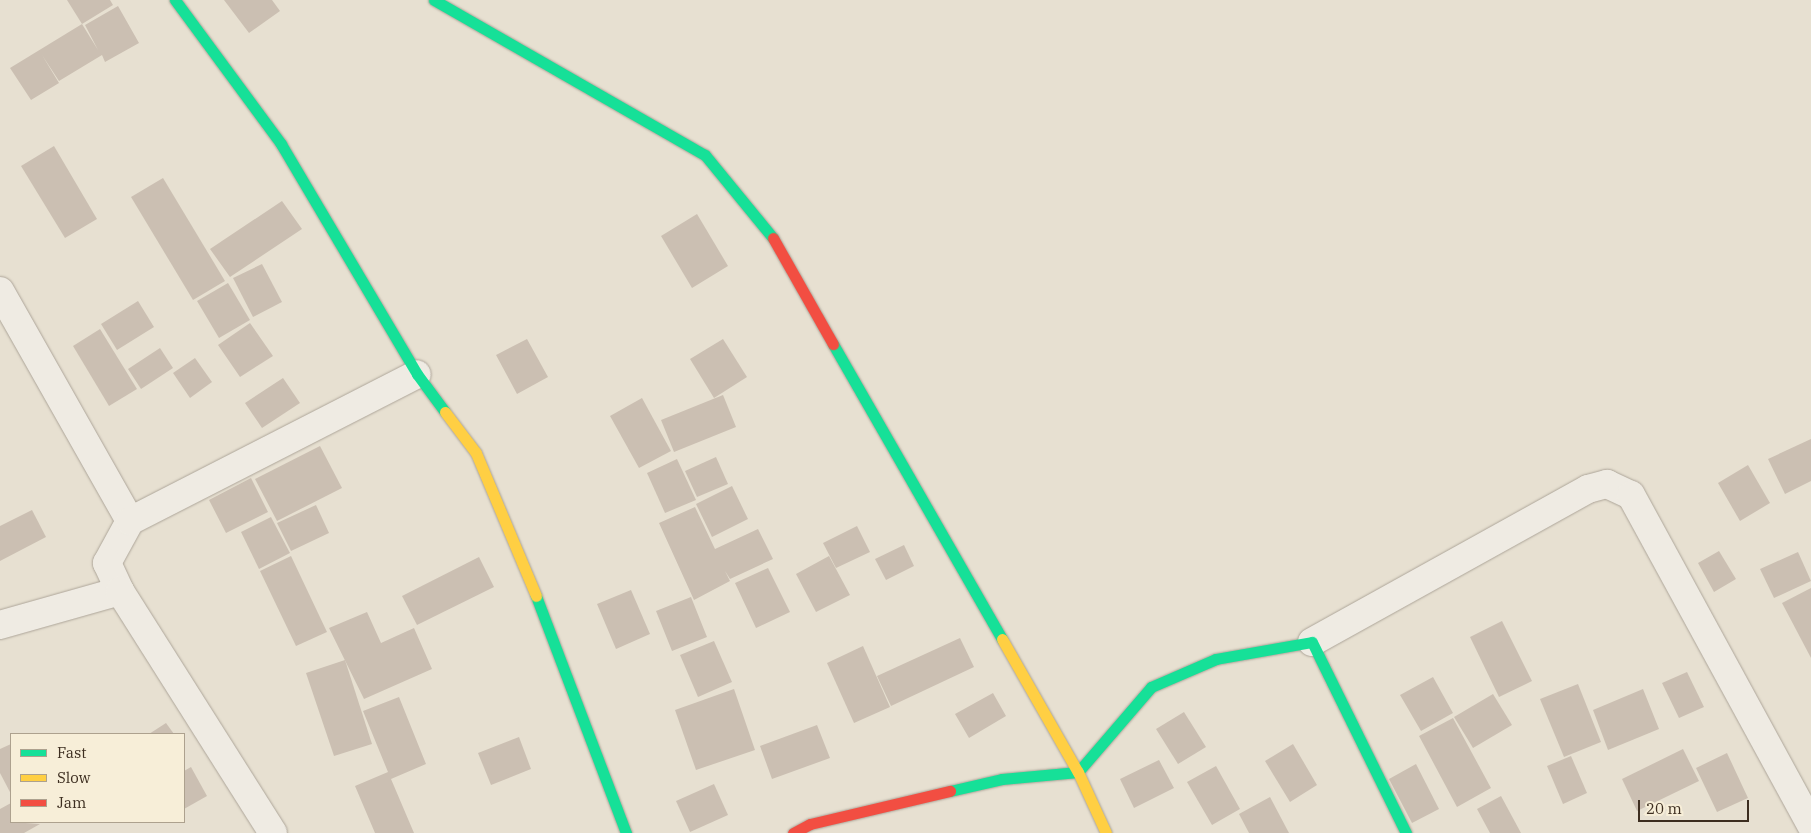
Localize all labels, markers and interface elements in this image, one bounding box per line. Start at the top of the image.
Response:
legend [10,733,185,823]
text: Fast [57,743,87,762]
text: Slow [57,768,90,787]
scale bar [1641,790,1752,822]
text: Jam [57,793,86,812]
text: 20 m [1646,799,1682,818]

